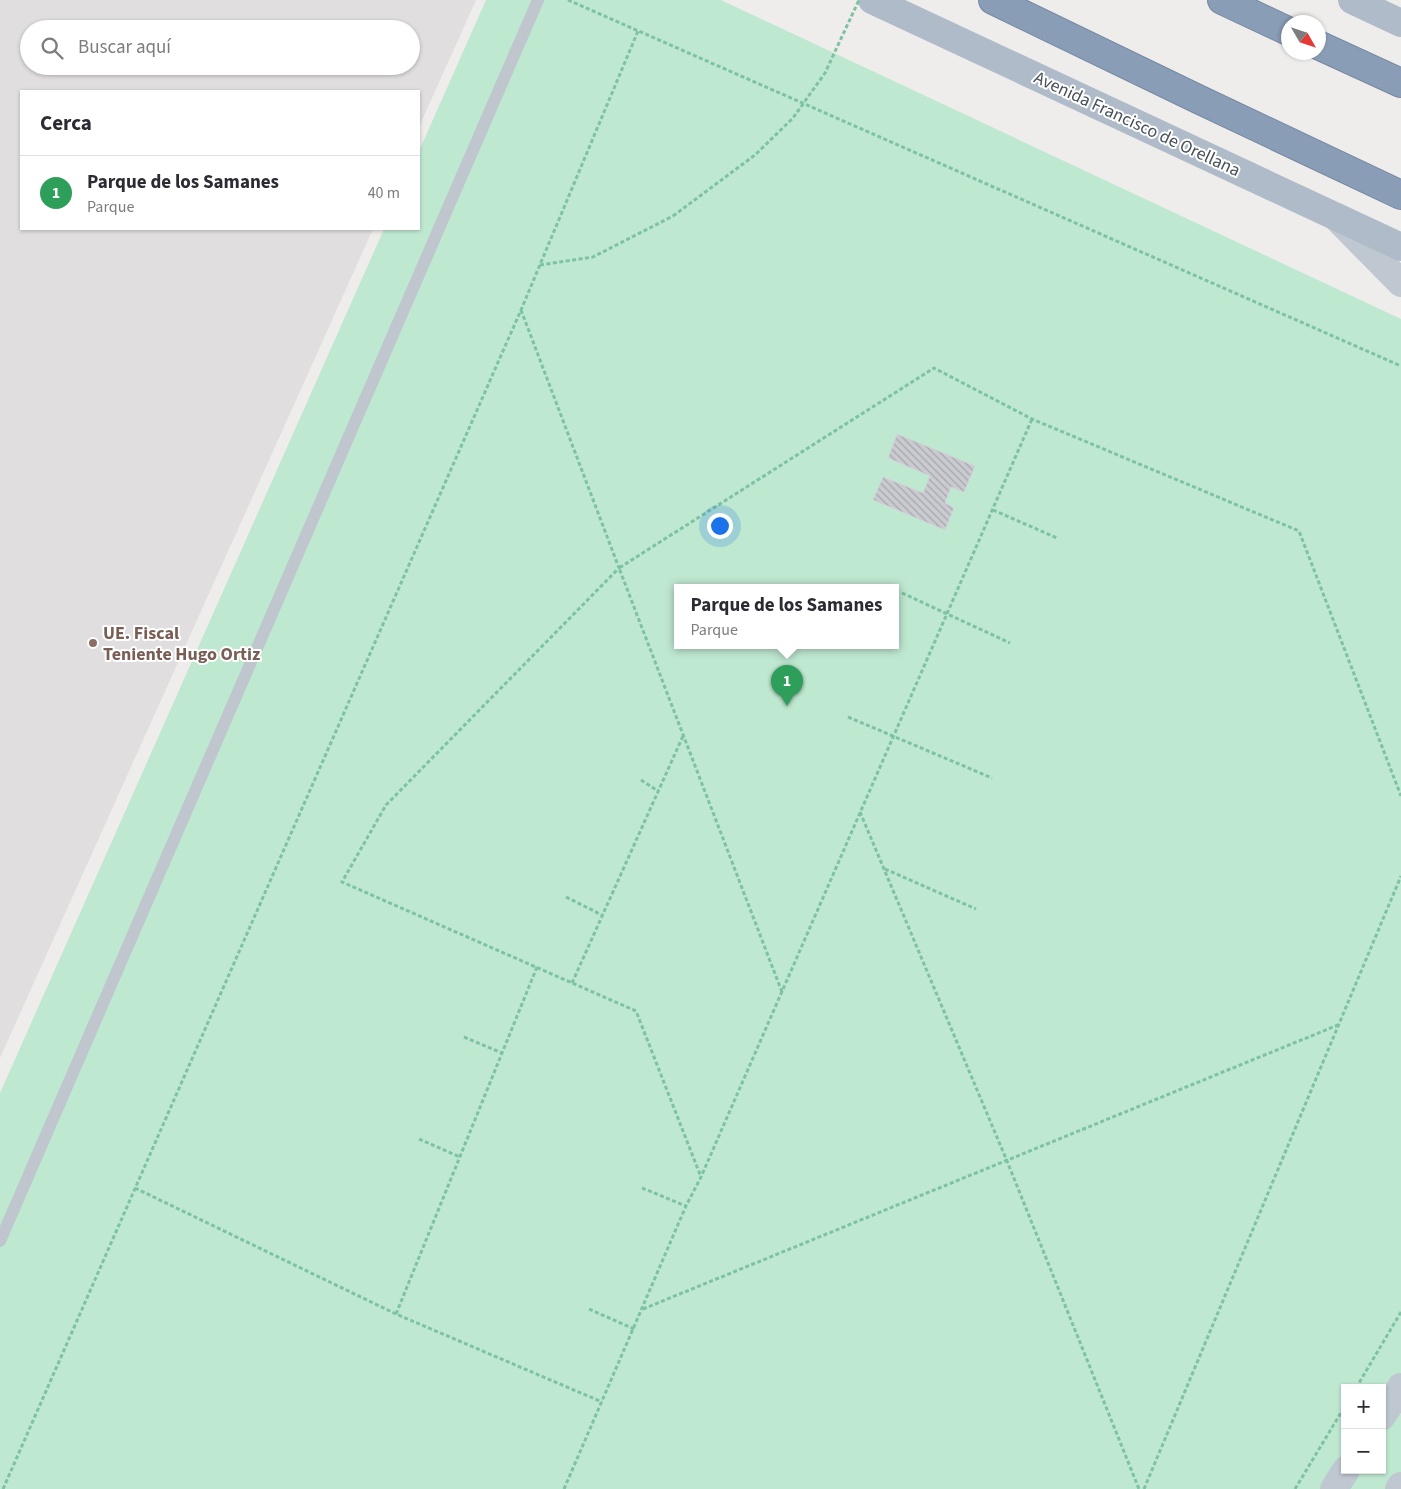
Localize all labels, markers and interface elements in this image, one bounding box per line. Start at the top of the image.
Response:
north arrow [1281,15,1326,60]
search box [20,20,420,75]
icon: search [38,34,66,62]
text: Buscar aquí [78,34,171,61]
street label: Avenida Francisco de Orellana [1030,65,1244,183]
text: Cerca [40,108,92,138]
text: Parque de los Samanes [87,169,279,196]
text: 1 [52,182,60,204]
text: 40 m [368,182,400,204]
text: Parque [87,196,134,218]
your location [707,513,733,539]
popup [674,584,899,649]
text: Parque de los Samanes [690,592,883,619]
text: Parque [690,619,738,641]
place label: UE. Fiscal Teniente Hugo Ortiz [103,621,260,667]
marker: UE. Fiscal Teniente Hugo Ortiz [87,637,99,649]
pin: 1 [771,665,803,706]
map controls [1341,1384,1386,1474]
button: + [1341,1384,1386,1429]
button: − [1341,1429,1386,1474]

